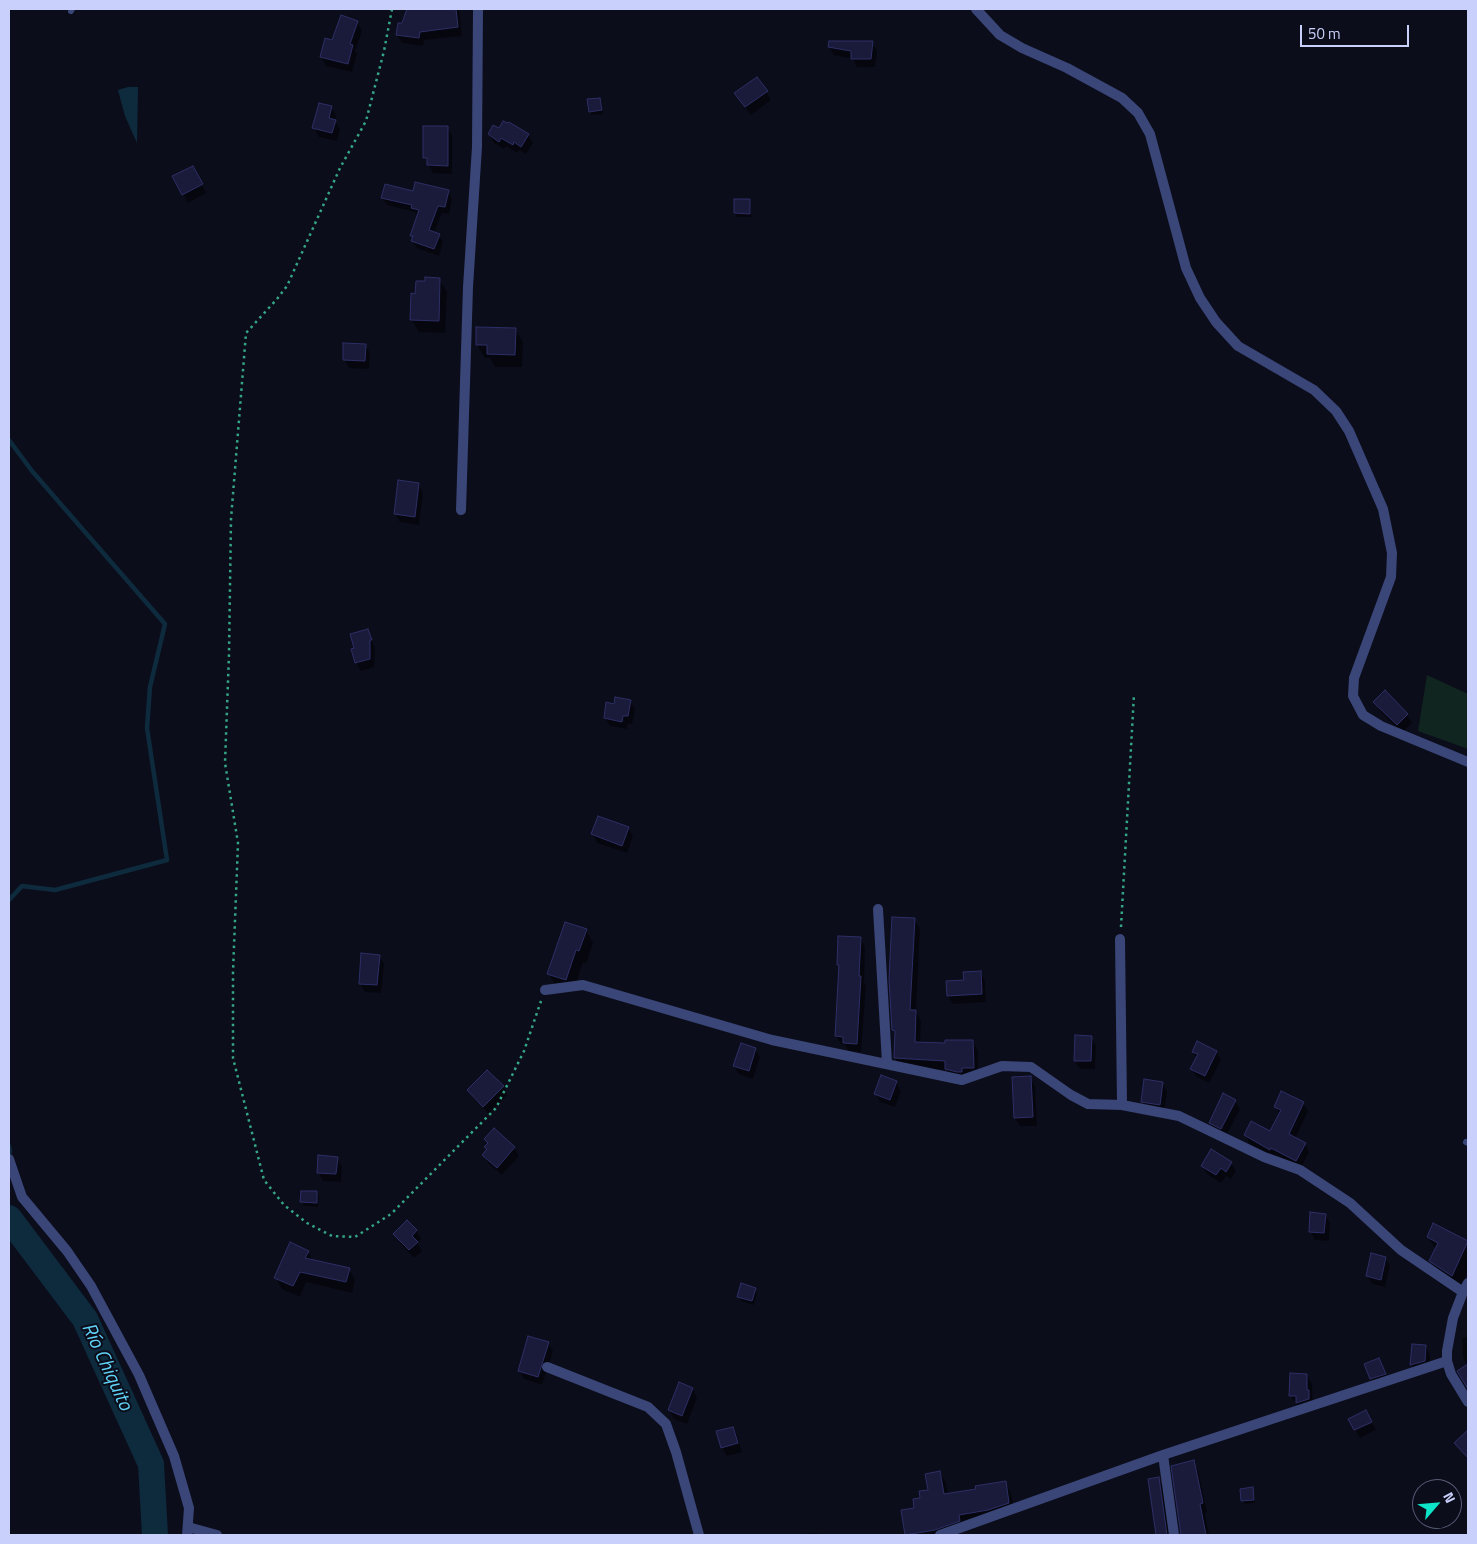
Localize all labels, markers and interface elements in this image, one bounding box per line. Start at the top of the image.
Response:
scale bar [1302,15,1411,47]
text: 50 m [1308,22,1341,45]
water label: Río Chiquito [75,1319,137,1415]
north arrow [1412,1479,1462,1529]
text: N [1438,1488,1461,1506]

